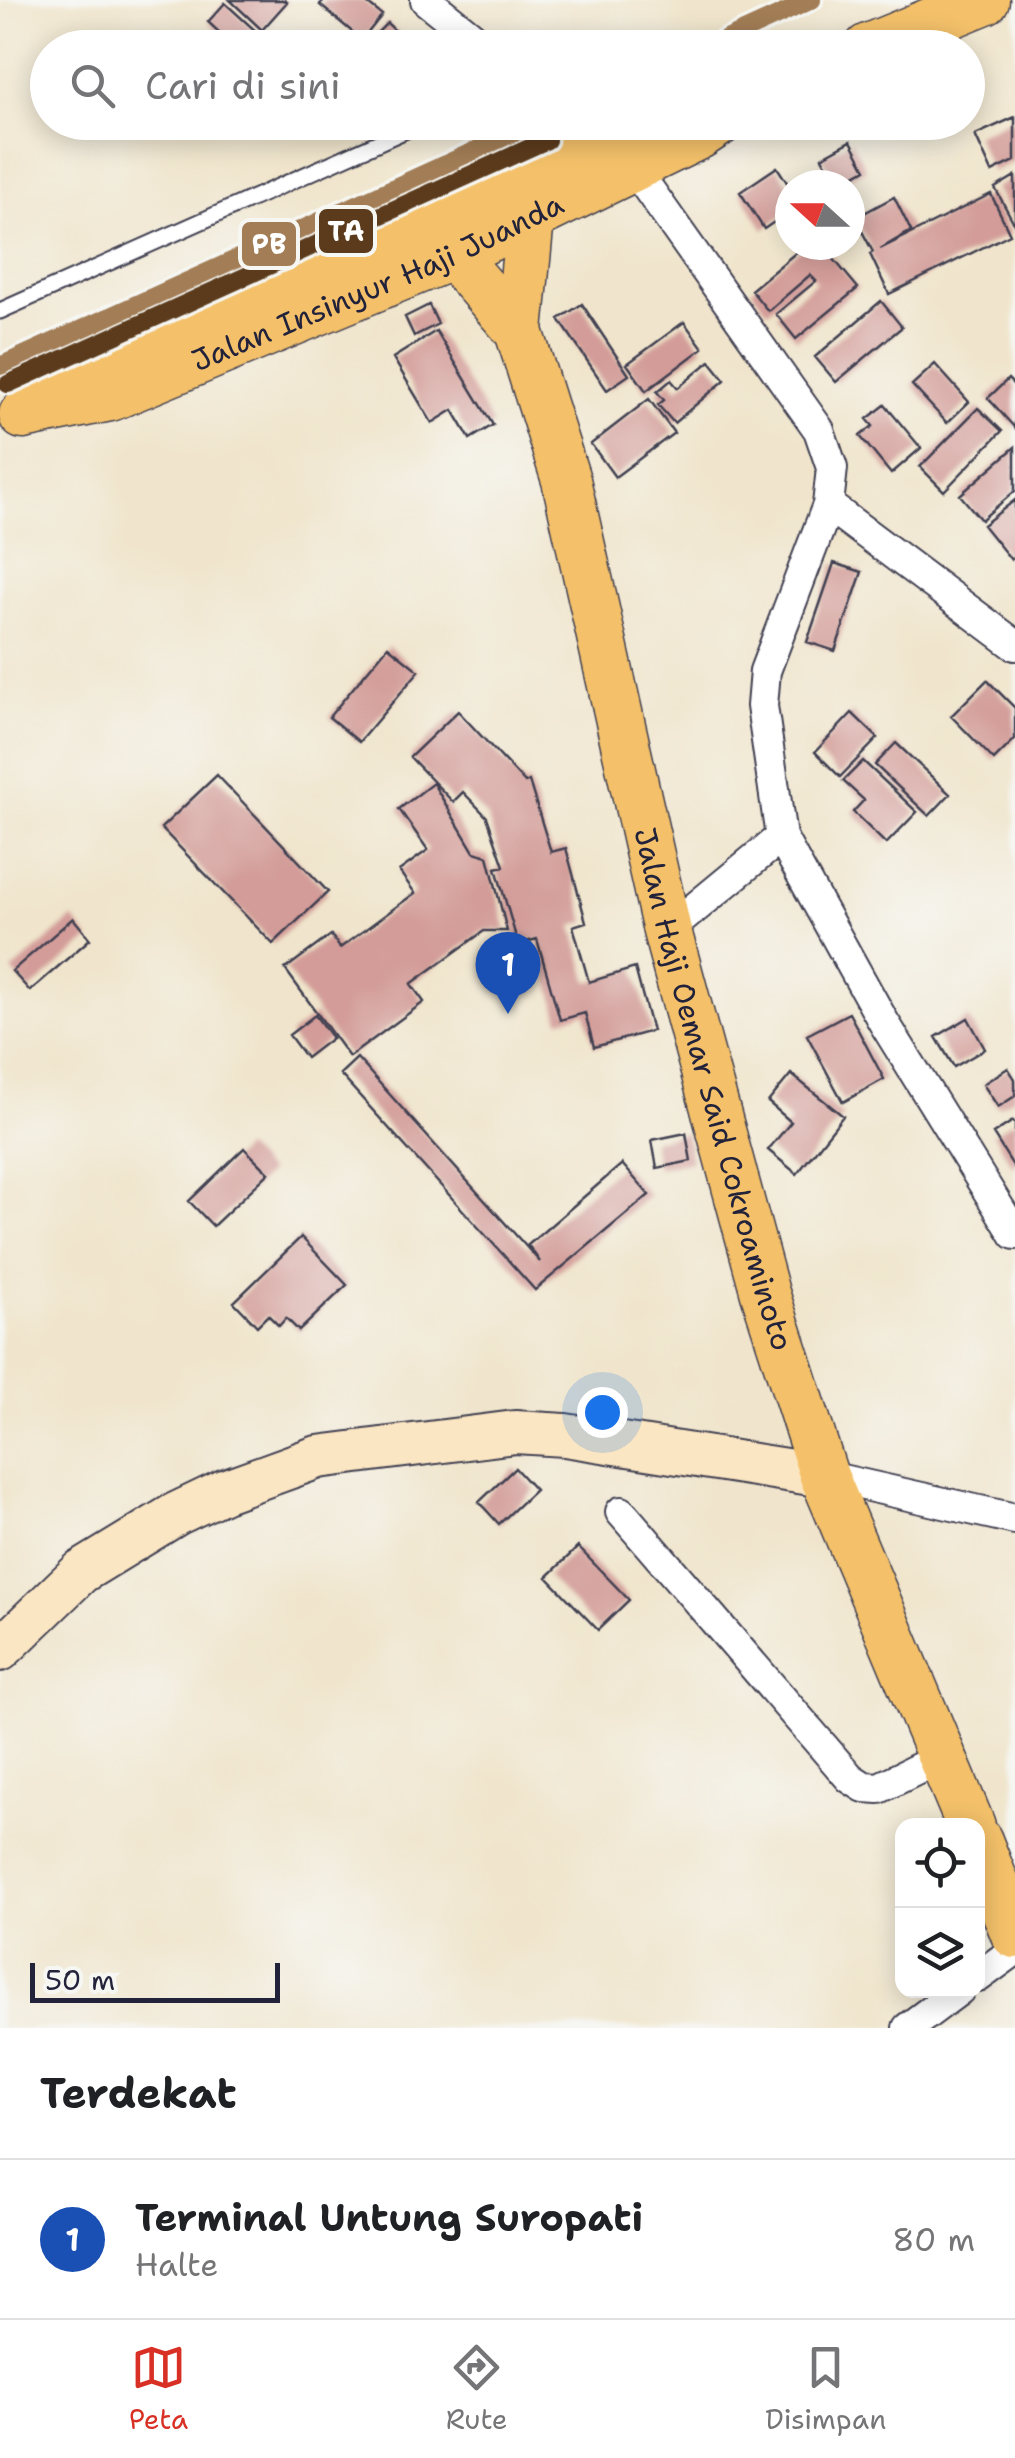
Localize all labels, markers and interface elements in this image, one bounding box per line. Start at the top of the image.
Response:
search box [30,30,985,140]
icon: search [65,58,120,113]
text: Cari di sini [145,60,341,111]
north arrow [775,170,865,260]
street label: Jalan Insinyur Haji Juanda [185,183,571,381]
line badge: TA [317,207,375,255]
text: TA [328,212,364,250]
line badge: PB [240,220,298,268]
text: PB [251,225,287,263]
street label: Jalan Haji Oemar Said Cokroaminoto [624,824,803,1356]
pin: 1 [476,932,540,1014]
your location [577,1387,628,1438]
map controls [895,1818,985,1998]
button: locate [895,1818,985,1908]
button: layers [895,1908,985,1998]
scale bar [30,1958,280,2002]
text: 50 m [45,1961,115,1999]
text: Terdekat [40,2065,237,2121]
text: Terminal Untung Suropati [135,2192,643,2243]
text: 1 [65,2218,80,2261]
text: 80 m [892,2218,975,2261]
text: Halte [135,2243,218,2286]
tab: Peta [129,2340,188,2438]
tab: Rute [446,2340,508,2438]
tab: Disimpan [765,2340,886,2438]

